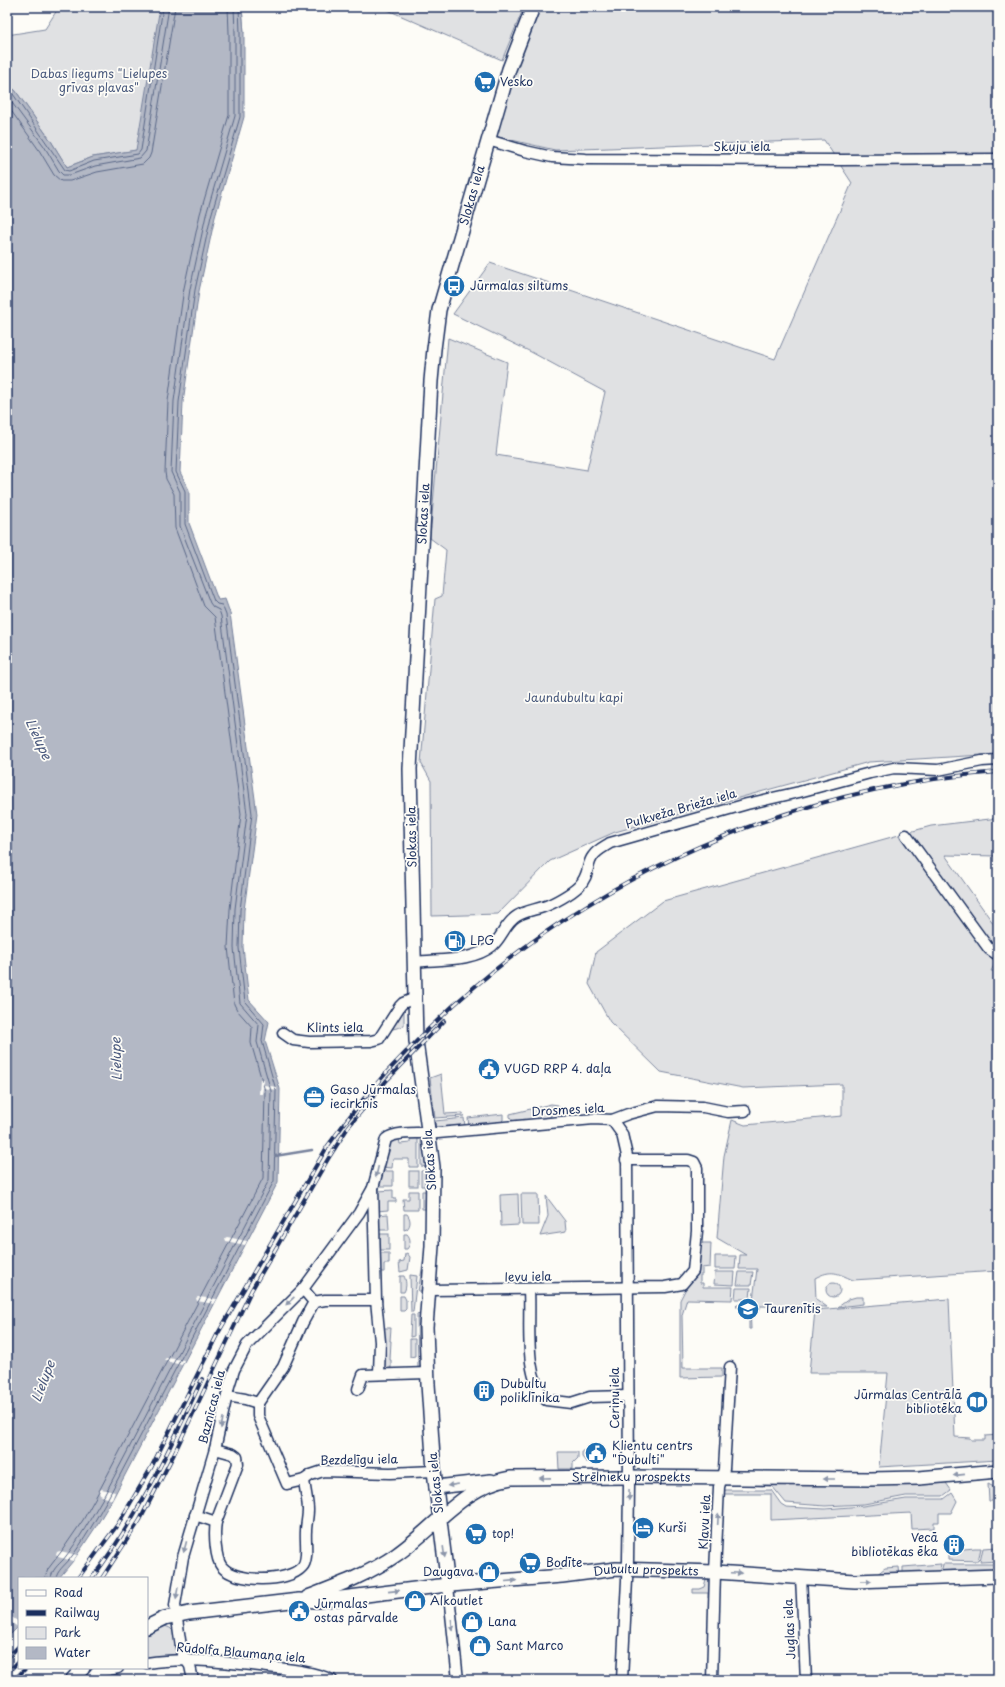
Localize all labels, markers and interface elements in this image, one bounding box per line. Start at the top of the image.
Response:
park label: Dabas liegums "Lielupes grīvas pļavas" [31,64,168,96]
supermarket icon: Vesko [472,69,498,95]
place label: Vesko [500,72,533,90]
street label: Skuju iela [714,137,771,155]
street label: Slokas iela [454,162,489,227]
bus stop icon: Jūrmalas siltums [441,273,467,299]
place label: Jūrmalas siltums [470,276,568,294]
street label: Slokas iela [412,482,433,545]
park label: Jaundubultu kapi [525,688,623,706]
water label: Lielupe [22,715,58,763]
street label: Pulkveža Brieža iela [623,783,739,832]
street label: Slokas iela [401,806,421,868]
fuel station icon: LPG [442,928,468,954]
place label: LPG [470,931,494,949]
street label: Klints iela [307,1018,364,1036]
water label: Lielupe [105,1036,126,1081]
public building icon: VUGD RRP 4. daļa [476,1056,502,1082]
place label: VUGD RRP 4. daļa [504,1059,612,1077]
place label: Gaso Jūrmalas iecirknis [330,1080,417,1112]
office icon: Gaso Jūrmalas iecirknis [301,1084,327,1110]
street label: Drosmes iela [531,1098,606,1120]
street label: Slokas iela [418,1128,440,1191]
one-way arrow [374,1166,380,1178]
street label: Ievu iela [504,1267,552,1285]
one-way arrow [285,1296,295,1306]
school or university icon: Taurenītis [735,1296,761,1322]
place label: Taurenītis [764,1299,821,1317]
water label: Lielupe [26,1356,59,1404]
street label: Baznīcas iela [193,1367,229,1446]
street label: Ceriņu iela [605,1367,623,1429]
place label: Dubultu poliklīnika [500,1374,560,1406]
building icon: Dubultu poliklīnika [471,1378,497,1404]
place label: Jūrmalas Centrālā bibliotēka [854,1385,963,1417]
library icon: Jūrmalas Centrālā bibliotēka [964,1389,990,1415]
one-way arrow [218,1417,224,1429]
place label: Klientu centrs "Dubulti" [612,1436,693,1468]
public building icon: Klientu centrs "Dubulti" [583,1440,609,1466]
street label: Bezdelīgu iela [320,1449,398,1469]
street label: Slokas iela [423,1451,447,1515]
street label: Strēlnieku prospekts [572,1467,691,1486]
one-way arrow [953,1471,965,1478]
one-way arrow [538,1475,551,1481]
one-way arrow [822,1476,835,1482]
one-way arrow [447,1482,459,1488]
one-way arrow [625,1489,632,1502]
street label: Kļavu iela [694,1493,714,1550]
one-way arrow [714,1513,721,1525]
hotel icon: Kurši [630,1515,656,1541]
place label: Kurši [658,1518,687,1536]
supermarket icon: top! [463,1521,489,1547]
place label: top! [492,1524,514,1542]
place label: Vecā bibliotēkas ēka [851,1528,939,1560]
building icon: Vecā bibliotēkas ēka [941,1532,967,1558]
one-way arrow [182,1542,188,1554]
one-way arrow [441,1546,447,1558]
supermarket icon: Bodīte [517,1550,543,1576]
place label: Bodīte [546,1553,582,1571]
shop icon: Daugava [476,1559,502,1585]
street label: Dubultu prospekts [592,1559,699,1580]
place label: Daugava [423,1562,474,1580]
one-way arrow [730,1570,742,1577]
legend [18,1577,148,1669]
one-way arrow [505,1577,517,1584]
one-way arrow [860,1577,872,1584]
text: Road [54,1583,83,1601]
one-way arrow [174,1586,180,1599]
one-way arrow [388,1588,400,1595]
shop icon: Alkoutlet [402,1588,428,1614]
place label: Alkoutlet [430,1591,483,1609]
place label: Jūrmalas ostas pārvalde [314,1594,399,1626]
public building icon: Jūrmalas ostas pārvalde [286,1598,312,1624]
street label: Juglas iela [778,1598,800,1660]
text: Railway [54,1603,100,1621]
shop icon: Lana [459,1609,485,1635]
place label: Lana [488,1612,517,1630]
one-way arrow [449,1619,456,1631]
text: Park [54,1623,81,1641]
shop icon: Sant Marco [467,1633,493,1659]
place label: Sant Marco [496,1636,564,1654]
street label: Rūdolfa Blaumaņa iela [176,1637,307,1667]
text: Water [54,1643,91,1661]

